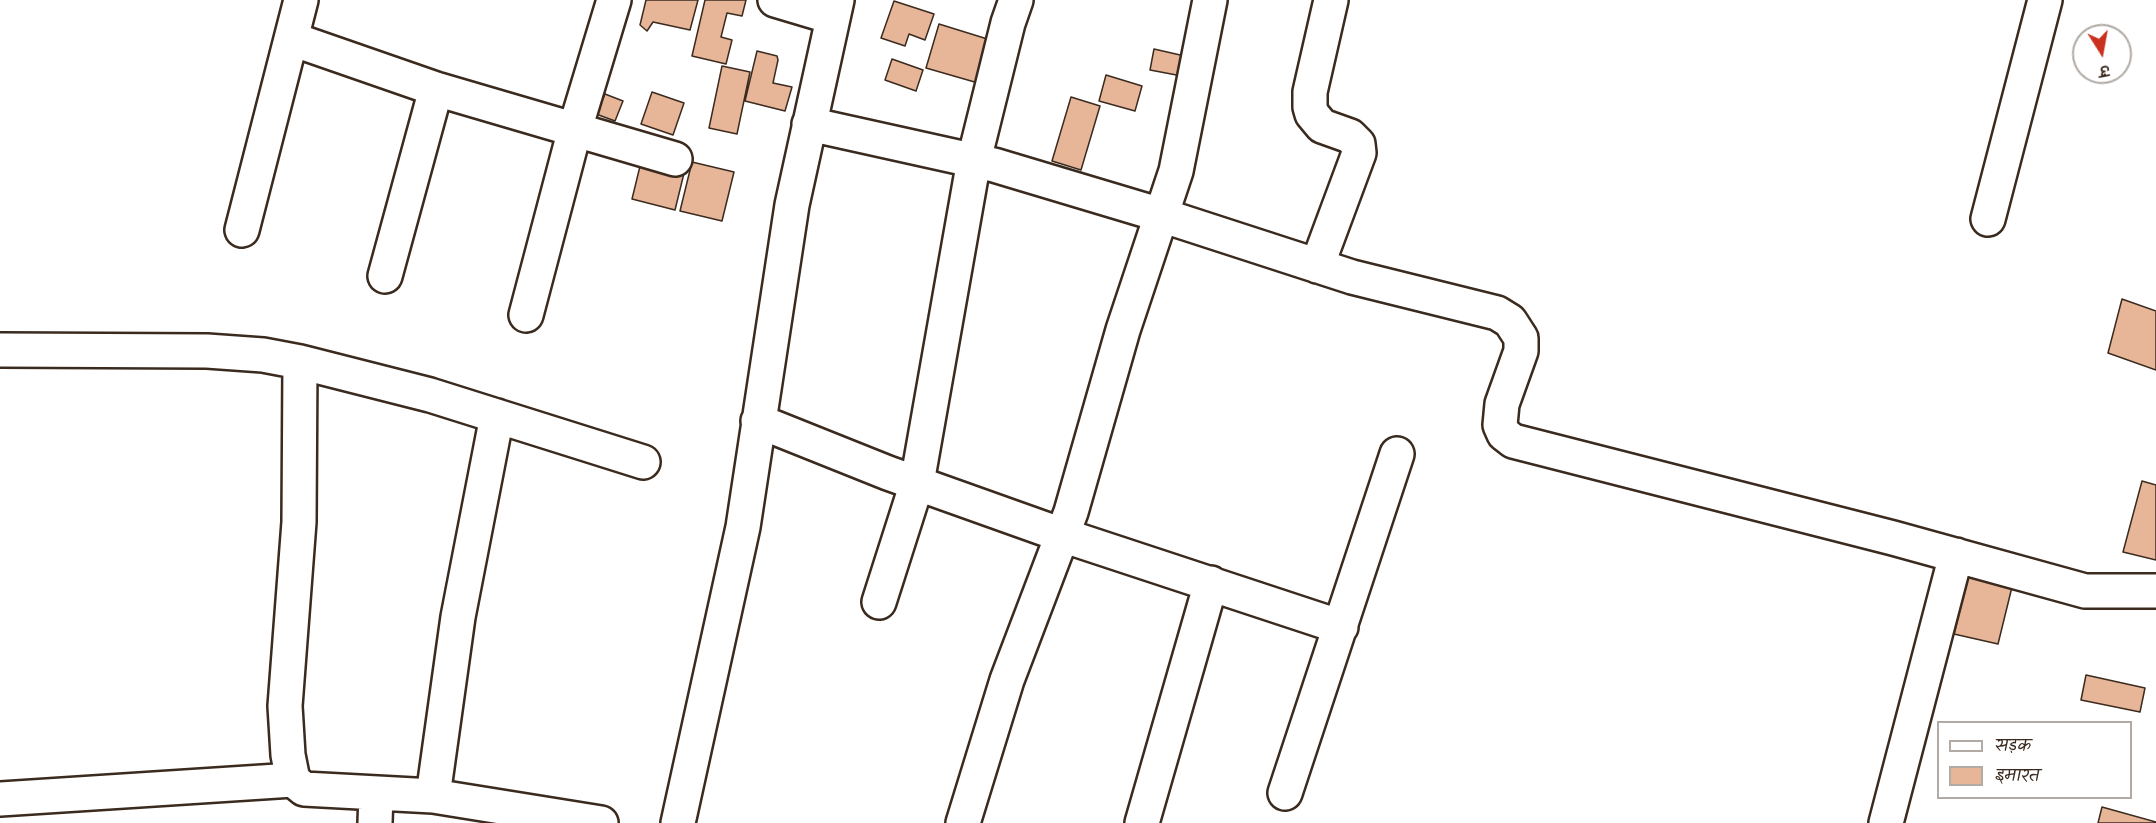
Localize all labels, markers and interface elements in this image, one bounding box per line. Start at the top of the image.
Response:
north arrow [2072,24,2132,84]
text: उ [2098,57,2112,83]
legend [1937,721,2132,799]
text: सड़क [1995,732,2031,761]
text: इमारत [1995,762,2039,791]

